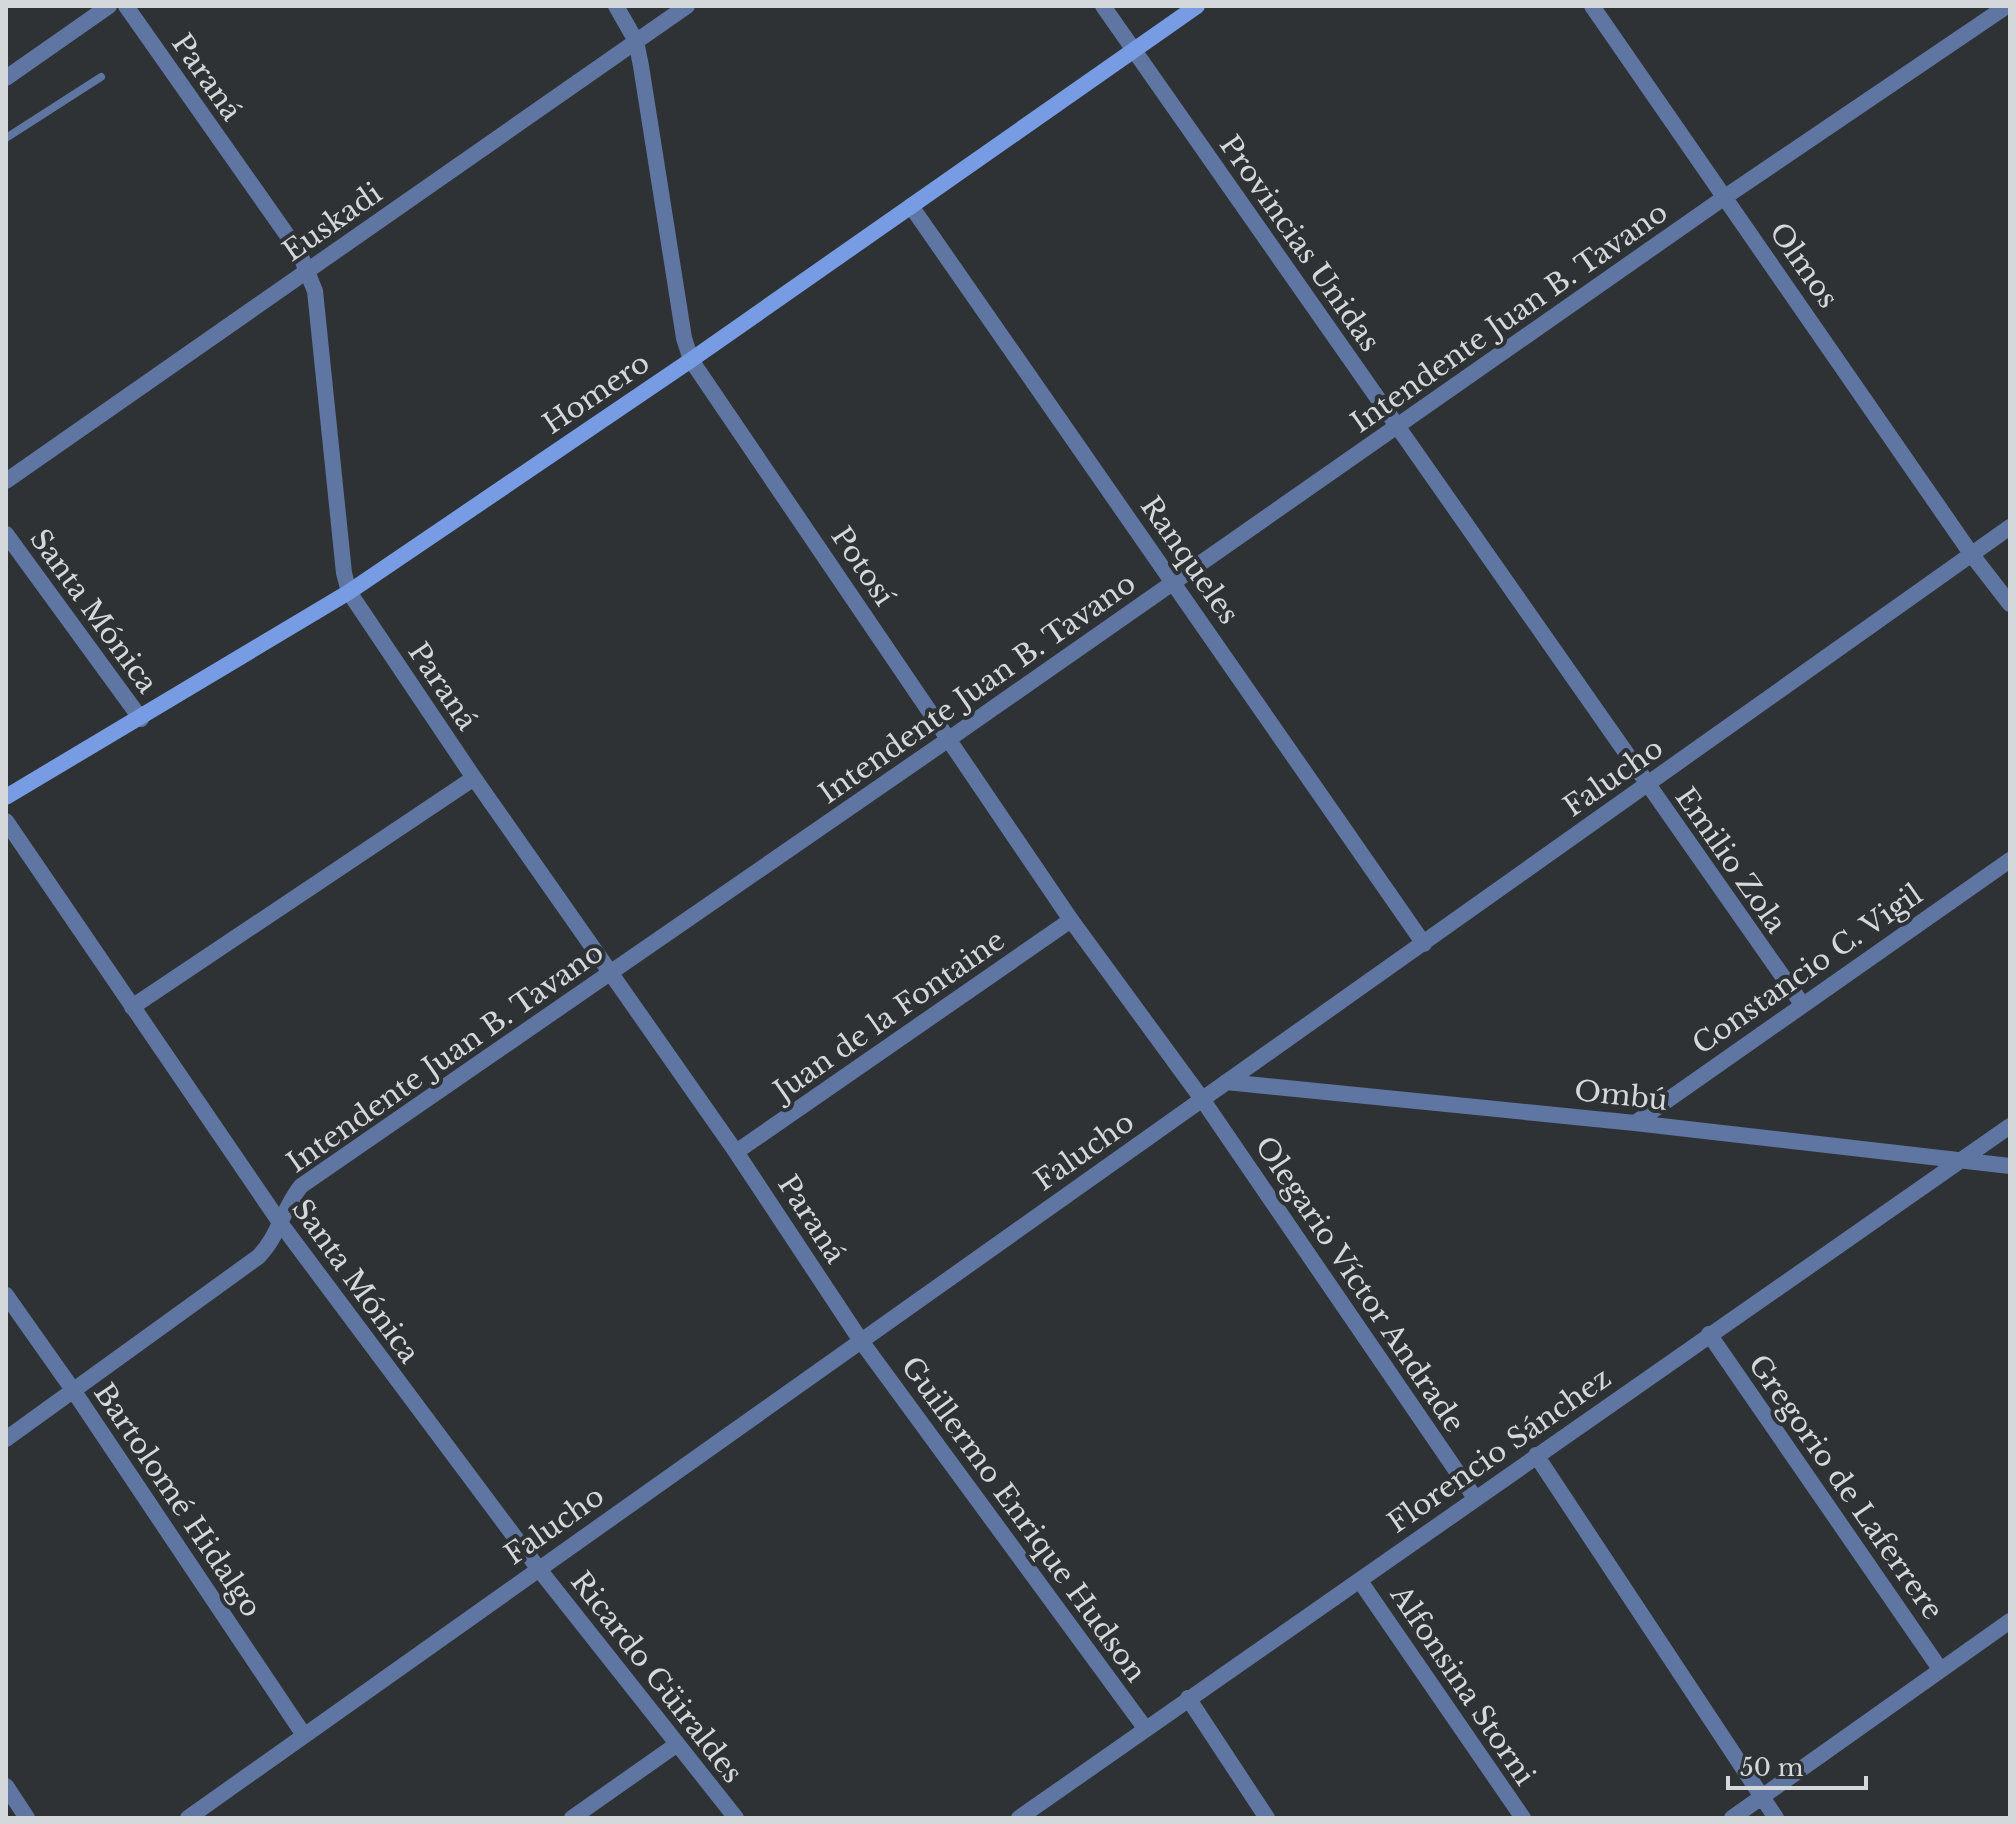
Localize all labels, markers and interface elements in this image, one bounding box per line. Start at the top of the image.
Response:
street label: Paraná [164,27,249,128]
street label: Provincias Unidas [1212,128,1387,358]
street label: Euskadi [276,176,389,269]
street label: Intendente Juan B. Tavano [1344,195,1674,440]
street label: Olmos [1762,216,1846,315]
street label: Homero [536,345,656,442]
street label: Ranqueles [1133,490,1246,631]
street label: Potosí [824,520,902,613]
street label: Santa Mónica [22,522,165,700]
street label: Intendente Juan B. Tavano [812,566,1142,811]
street label: Paraná [401,636,485,737]
street label: Falucho [1557,730,1670,824]
street label: Emilio Zola [1668,781,1794,940]
street label: Constancio C. Vigil [1686,877,1929,1062]
street label: Juan de la Fontaine [764,923,1011,1110]
street label: Intendente Juan B. Tavano [280,935,610,1180]
street label: Ombú [1573,1073,1670,1118]
street label: Falucho [1028,1104,1141,1198]
street label: Olegario Víctor Andrade [1247,1130,1472,1439]
street label: Paraná [770,1169,853,1270]
street label: Santa Mónica [284,1192,427,1370]
street label: Gregorio de Laferrere [1741,1348,1950,1626]
street label: Guillermo Enrique Hudson [894,1350,1153,1689]
street label: Florencio Sánchez [1381,1360,1618,1541]
street label: Bartolomé Hidalgo [86,1377,269,1624]
street label: Falucho [498,1478,611,1572]
street label: Ricardo Güiraldes [563,1565,750,1790]
street label: Alfonsina Storni [1382,1578,1542,1792]
scale bar [1728,1740,1866,1790]
text: 50 m [1740,1753,1804,1782]

